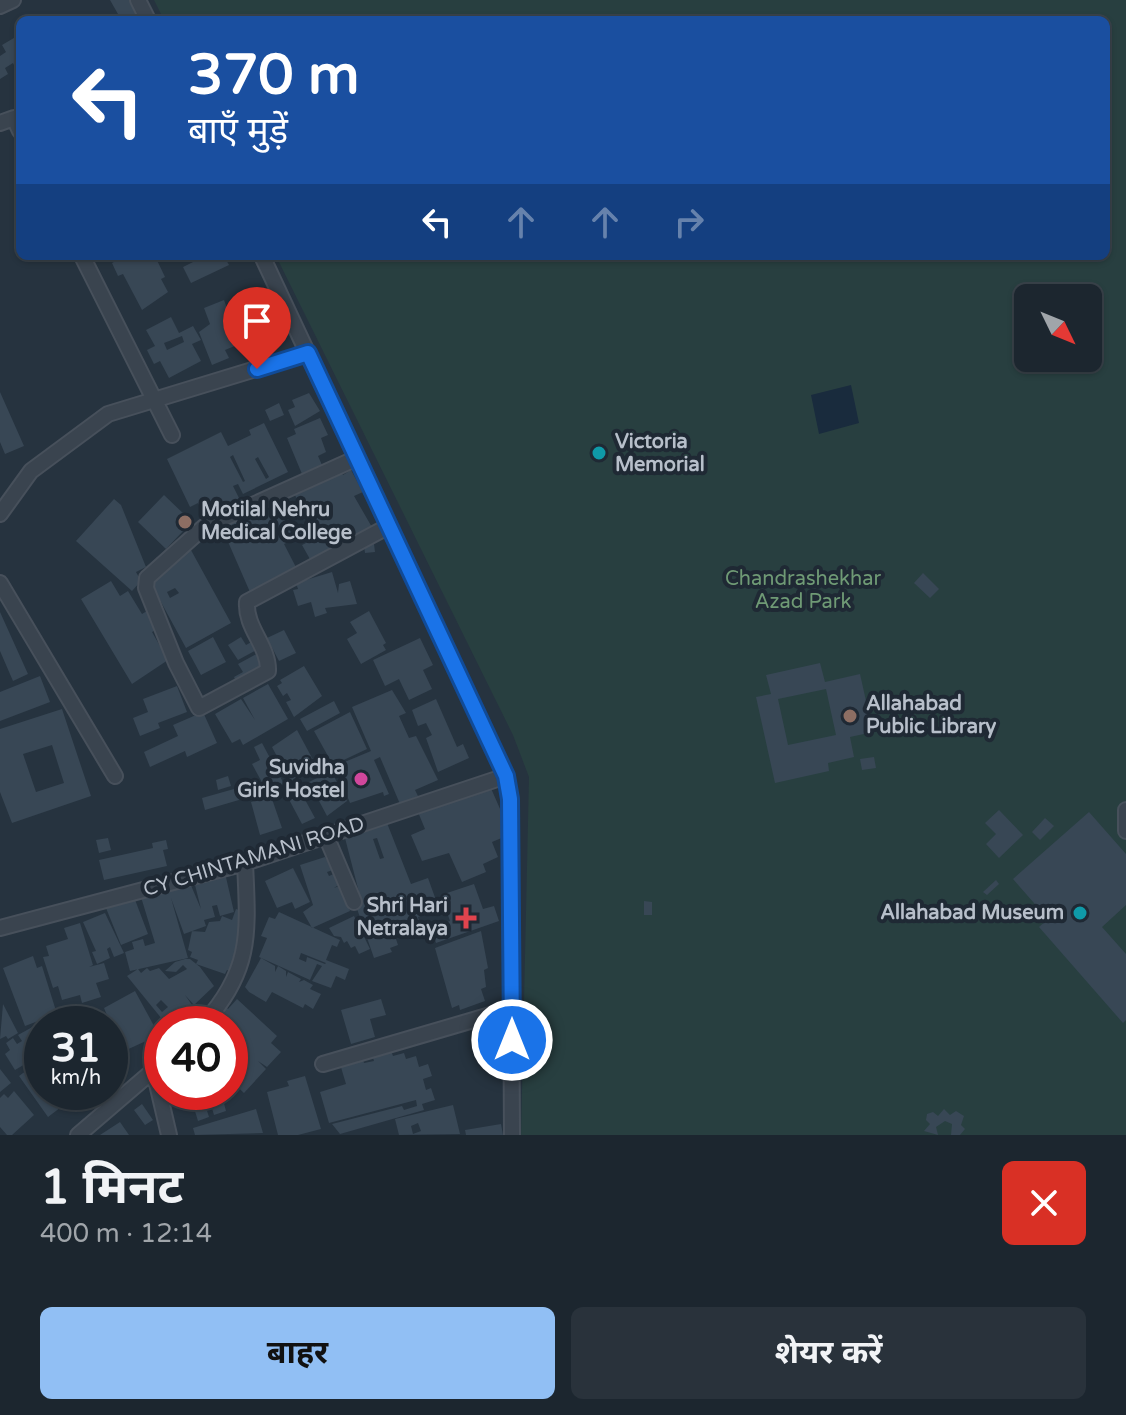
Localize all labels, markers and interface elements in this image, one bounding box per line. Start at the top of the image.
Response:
text: 370 m [188,42,359,109]
icon: left [56,48,160,152]
text: बाएँ मुड़ें [188,110,288,153]
icon: left [415,200,459,244]
icon: ahead [499,200,543,244]
icon: ahead [583,200,627,244]
icon: right [667,200,711,244]
north arrow [1014,284,1102,372]
map controls [1014,284,1102,372]
pin [223,287,291,369]
icon: arrive [235,299,279,343]
place label: Victoria Memorial [615,430,705,477]
marker: Victoria Memorial [590,444,608,462]
place label: Motilal Nehru Medical College [201,498,352,545]
marker: Motilal Nehru Medical College [176,513,194,531]
park label: Chandrashekhar Azad Park [725,567,881,614]
place label: Allahabad Public Library [866,692,997,739]
marker: Allahabad Public Library [841,707,859,725]
place label: Suvidha Girls Hostel [237,756,345,803]
marker: Suvidha Girls Hostel [352,770,370,788]
street label: CY CHINTAMANI ROAD [141,812,367,902]
place label: Shri Hari Netralaya [356,894,448,941]
place label: Allahabad Museum [880,901,1064,925]
marker: Allahabad Museum [1071,904,1089,922]
marker: Shri Hari Netralaya [455,907,477,929]
position arrow [470,998,554,1082]
speed limit sign: 40 [144,1006,248,1110]
text: 31 [51,1024,101,1072]
text: km/h [51,1066,101,1090]
text: 1 मिनट [40,1159,183,1217]
button: close [1002,1161,1086,1245]
text: 400 m · 12:14 [40,1218,212,1249]
button: बाहर [40,1307,555,1399]
button: शेयर करें [571,1307,1086,1399]

